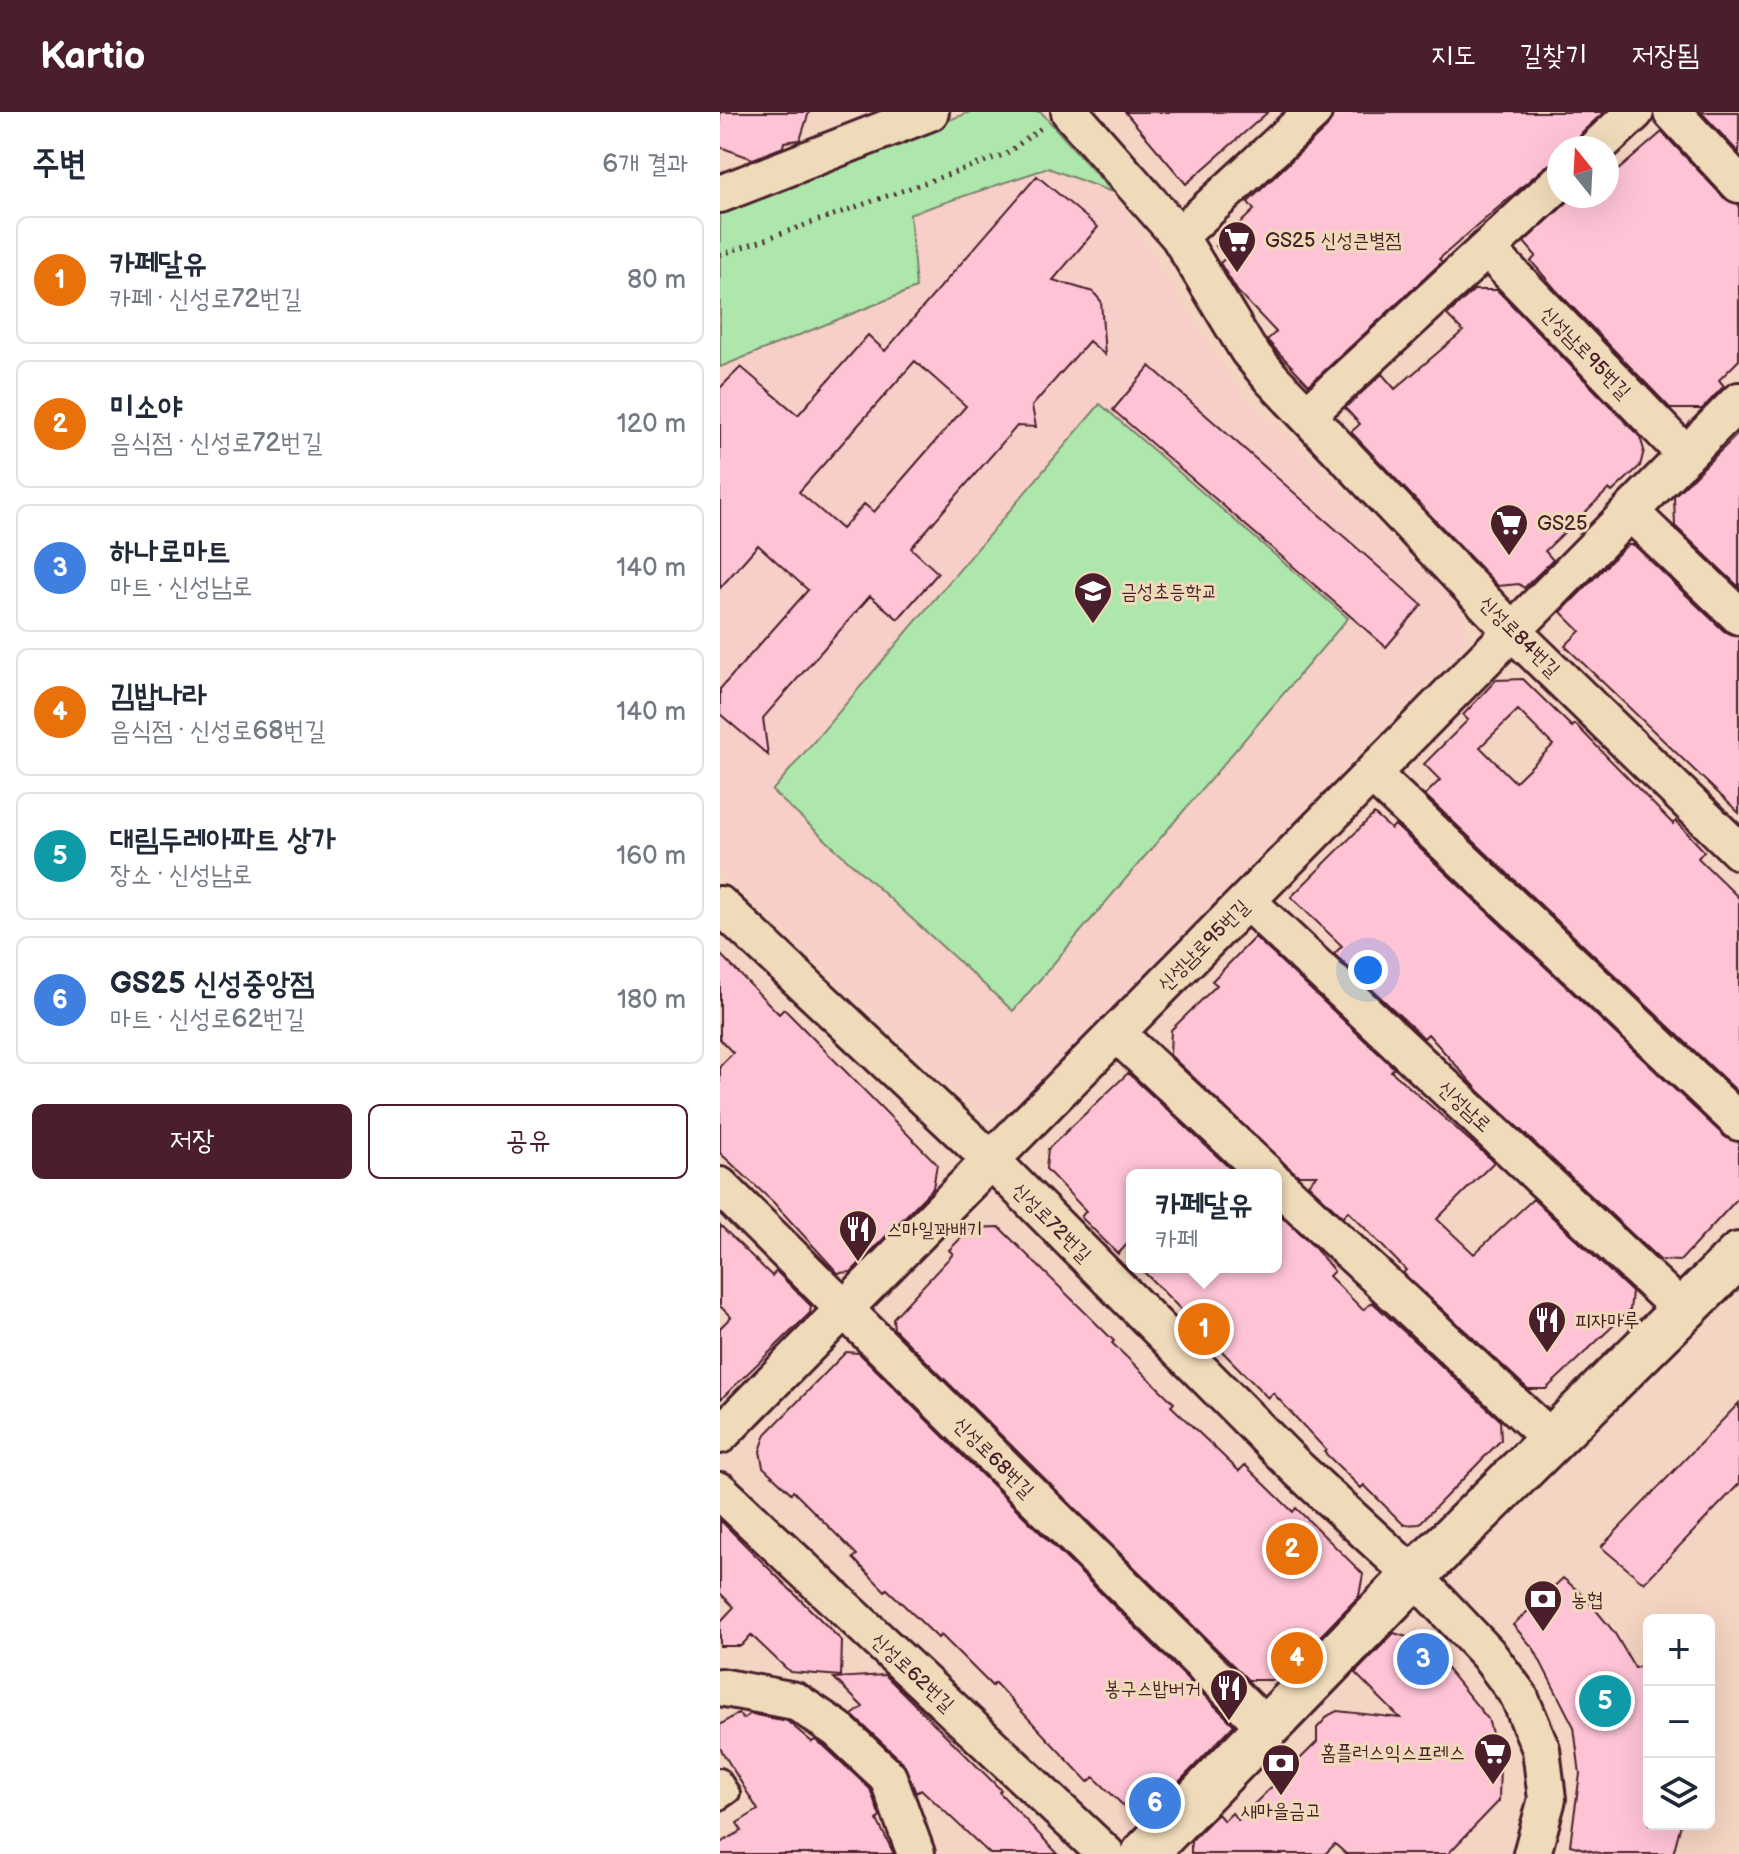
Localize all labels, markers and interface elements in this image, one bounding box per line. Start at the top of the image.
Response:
text: Kartio [40,34,146,79]
text: 지도 [1431,39,1476,72]
text: 길찾기 [1520,39,1587,72]
text: 저장됨 [1631,39,1699,72]
north arrow [1547,136,1619,208]
text: 주변 [32,143,87,184]
text: 6개 결과 [602,149,688,180]
supermarket icon: GS25 신성큰별점 [1216,219,1258,274]
place label: GS25 신성큰별점 [1265,229,1401,253]
text: 카페달유 [110,246,207,282]
text: 1 [55,265,65,296]
text: 80 m [627,265,686,296]
text: 카페 · 신성로72번길 [110,284,302,315]
street label: 신성남로95번길 [1535,301,1635,404]
text: 미소야 [110,390,182,426]
text: 2 [52,409,68,440]
text: 120 m [617,409,686,440]
text: 음식점 · 신성로72번길 [110,428,322,459]
supermarket icon: GS25 [1488,502,1530,557]
place label: GS25 [1537,512,1587,536]
text: 하나로마트 [110,534,231,570]
text: 3 [52,553,68,584]
text: 140 m [616,553,686,584]
school or university icon: 금성초등학교 [1072,570,1114,625]
text: 마트 · 신성남로 [110,572,252,603]
place label: 금성초등학교 [1121,580,1218,604]
street label: 신성로84번길 [1474,591,1565,682]
text: 김밥나라 [110,678,207,714]
text: 4 [52,697,68,728]
text: 140 m [616,697,686,728]
text: 음식점 · 신성로68번길 [110,716,325,747]
text: 대림두레아파트 상가 [110,822,335,858]
text: 5 [52,841,68,872]
text: 160 m [616,841,686,872]
text: 장소 · 신성남로 [110,860,252,891]
street label: 신성남로95번길 [1153,895,1254,996]
your location [1348,950,1388,990]
text: GS25 신성중앙점 [110,966,314,1002]
text: 6 [52,985,68,1016]
text: 180 m [617,985,686,1016]
text: 마트 · 신성로62번길 [110,1004,305,1035]
street label: 신성남로 [1433,1076,1496,1137]
button: 저장 [32,1104,352,1179]
button: 공유 [368,1104,688,1179]
popup [1126,1169,1282,1273]
street label: 신성로72번길 [1007,1178,1096,1267]
text: 카페달유 [1156,1187,1252,1223]
restaurant icon: 스마일꽈배기 [837,1208,879,1263]
place label: 스마일꽈배기 [886,1218,983,1242]
text: 카페 [1156,1225,1198,1256]
pin: 1 [1178,1299,1230,1359]
restaurant icon: 피자마루 [1526,1299,1568,1354]
place label: 피자마루 [1575,1309,1639,1333]
street label: 신성로68번길 [948,1412,1039,1503]
pin: 2 [1266,1519,1318,1579]
bank icon: 농협 [1522,1578,1564,1633]
place label: 농협 [1571,1588,1603,1612]
map controls [1643,1614,1715,1830]
button: + [1643,1614,1715,1686]
street label: 신성로62번길 [866,1628,959,1717]
pin: 4 [1271,1628,1323,1688]
pin: 3 [1397,1629,1449,1689]
restaurant icon: 봉구스밥버거 [1208,1667,1250,1722]
pin: 5 [1579,1671,1631,1731]
place label: 봉구스밥버거 [1104,1677,1201,1701]
button: − [1643,1686,1715,1758]
supermarket icon: 홈플러스익스프레스 [1472,1731,1514,1786]
place label: 홈플러스익스프레스 [1320,1741,1465,1765]
bank icon: 새마을금고 [1260,1742,1302,1797]
button: layers [1643,1758,1715,1830]
pin: 6 [1129,1773,1181,1833]
place label: 새마을금고 [1241,1799,1321,1823]

